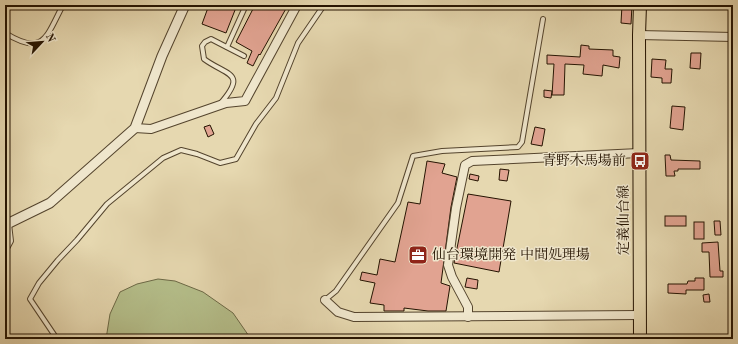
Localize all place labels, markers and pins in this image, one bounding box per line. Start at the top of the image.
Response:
bus stop icon: 青野木馬場前 [629,150,651,172]
place label: 青野木馬場前 [542,153,626,168]
office icon: 仙台環境開発 中間処理場 [407,244,429,266]
place label: 仙台環境開発 中間処理場 [432,246,590,262]

